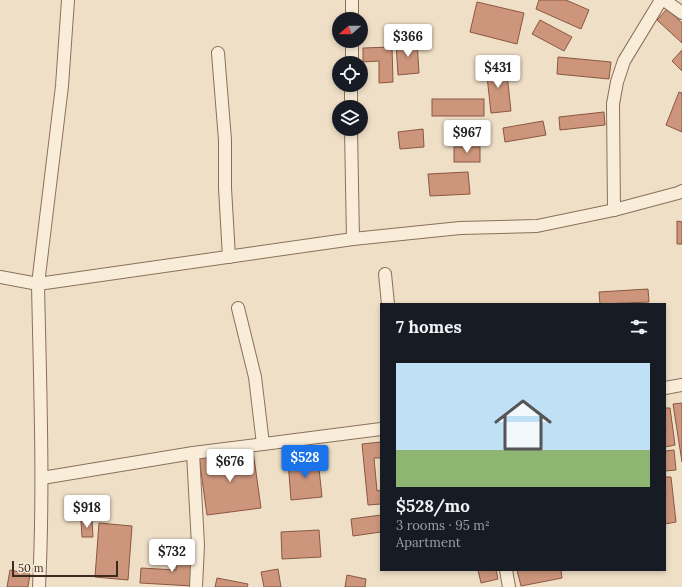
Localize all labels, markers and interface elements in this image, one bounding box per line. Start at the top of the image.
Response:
north arrow [332,12,368,48]
map controls [332,12,368,136]
pin: $366 [384,24,432,58]
text: $366 [393,28,423,45]
pin: $431 [474,55,522,89]
button: locate [332,56,368,92]
text: $431 [484,59,512,76]
button: layers [332,100,368,136]
pin: $967 [443,120,491,154]
text: $967 [453,124,481,141]
text: 7 homes [396,316,462,338]
icon: filters [628,316,650,338]
icon: home [487,389,559,461]
pin: $528 [281,445,329,479]
pin: $676 [206,449,254,483]
text: $528 [290,449,320,466]
text: $676 [216,453,244,470]
pin: $918 [63,495,111,529]
text: $528/mo [396,495,470,517]
text: $918 [73,499,101,516]
text: 3 rooms · 95 m² [396,517,490,534]
text: Apartment [396,534,461,551]
pin: $732 [148,539,196,573]
text: $732 [158,543,186,560]
scale bar [12,559,118,578]
text: 50 m [18,561,44,575]

